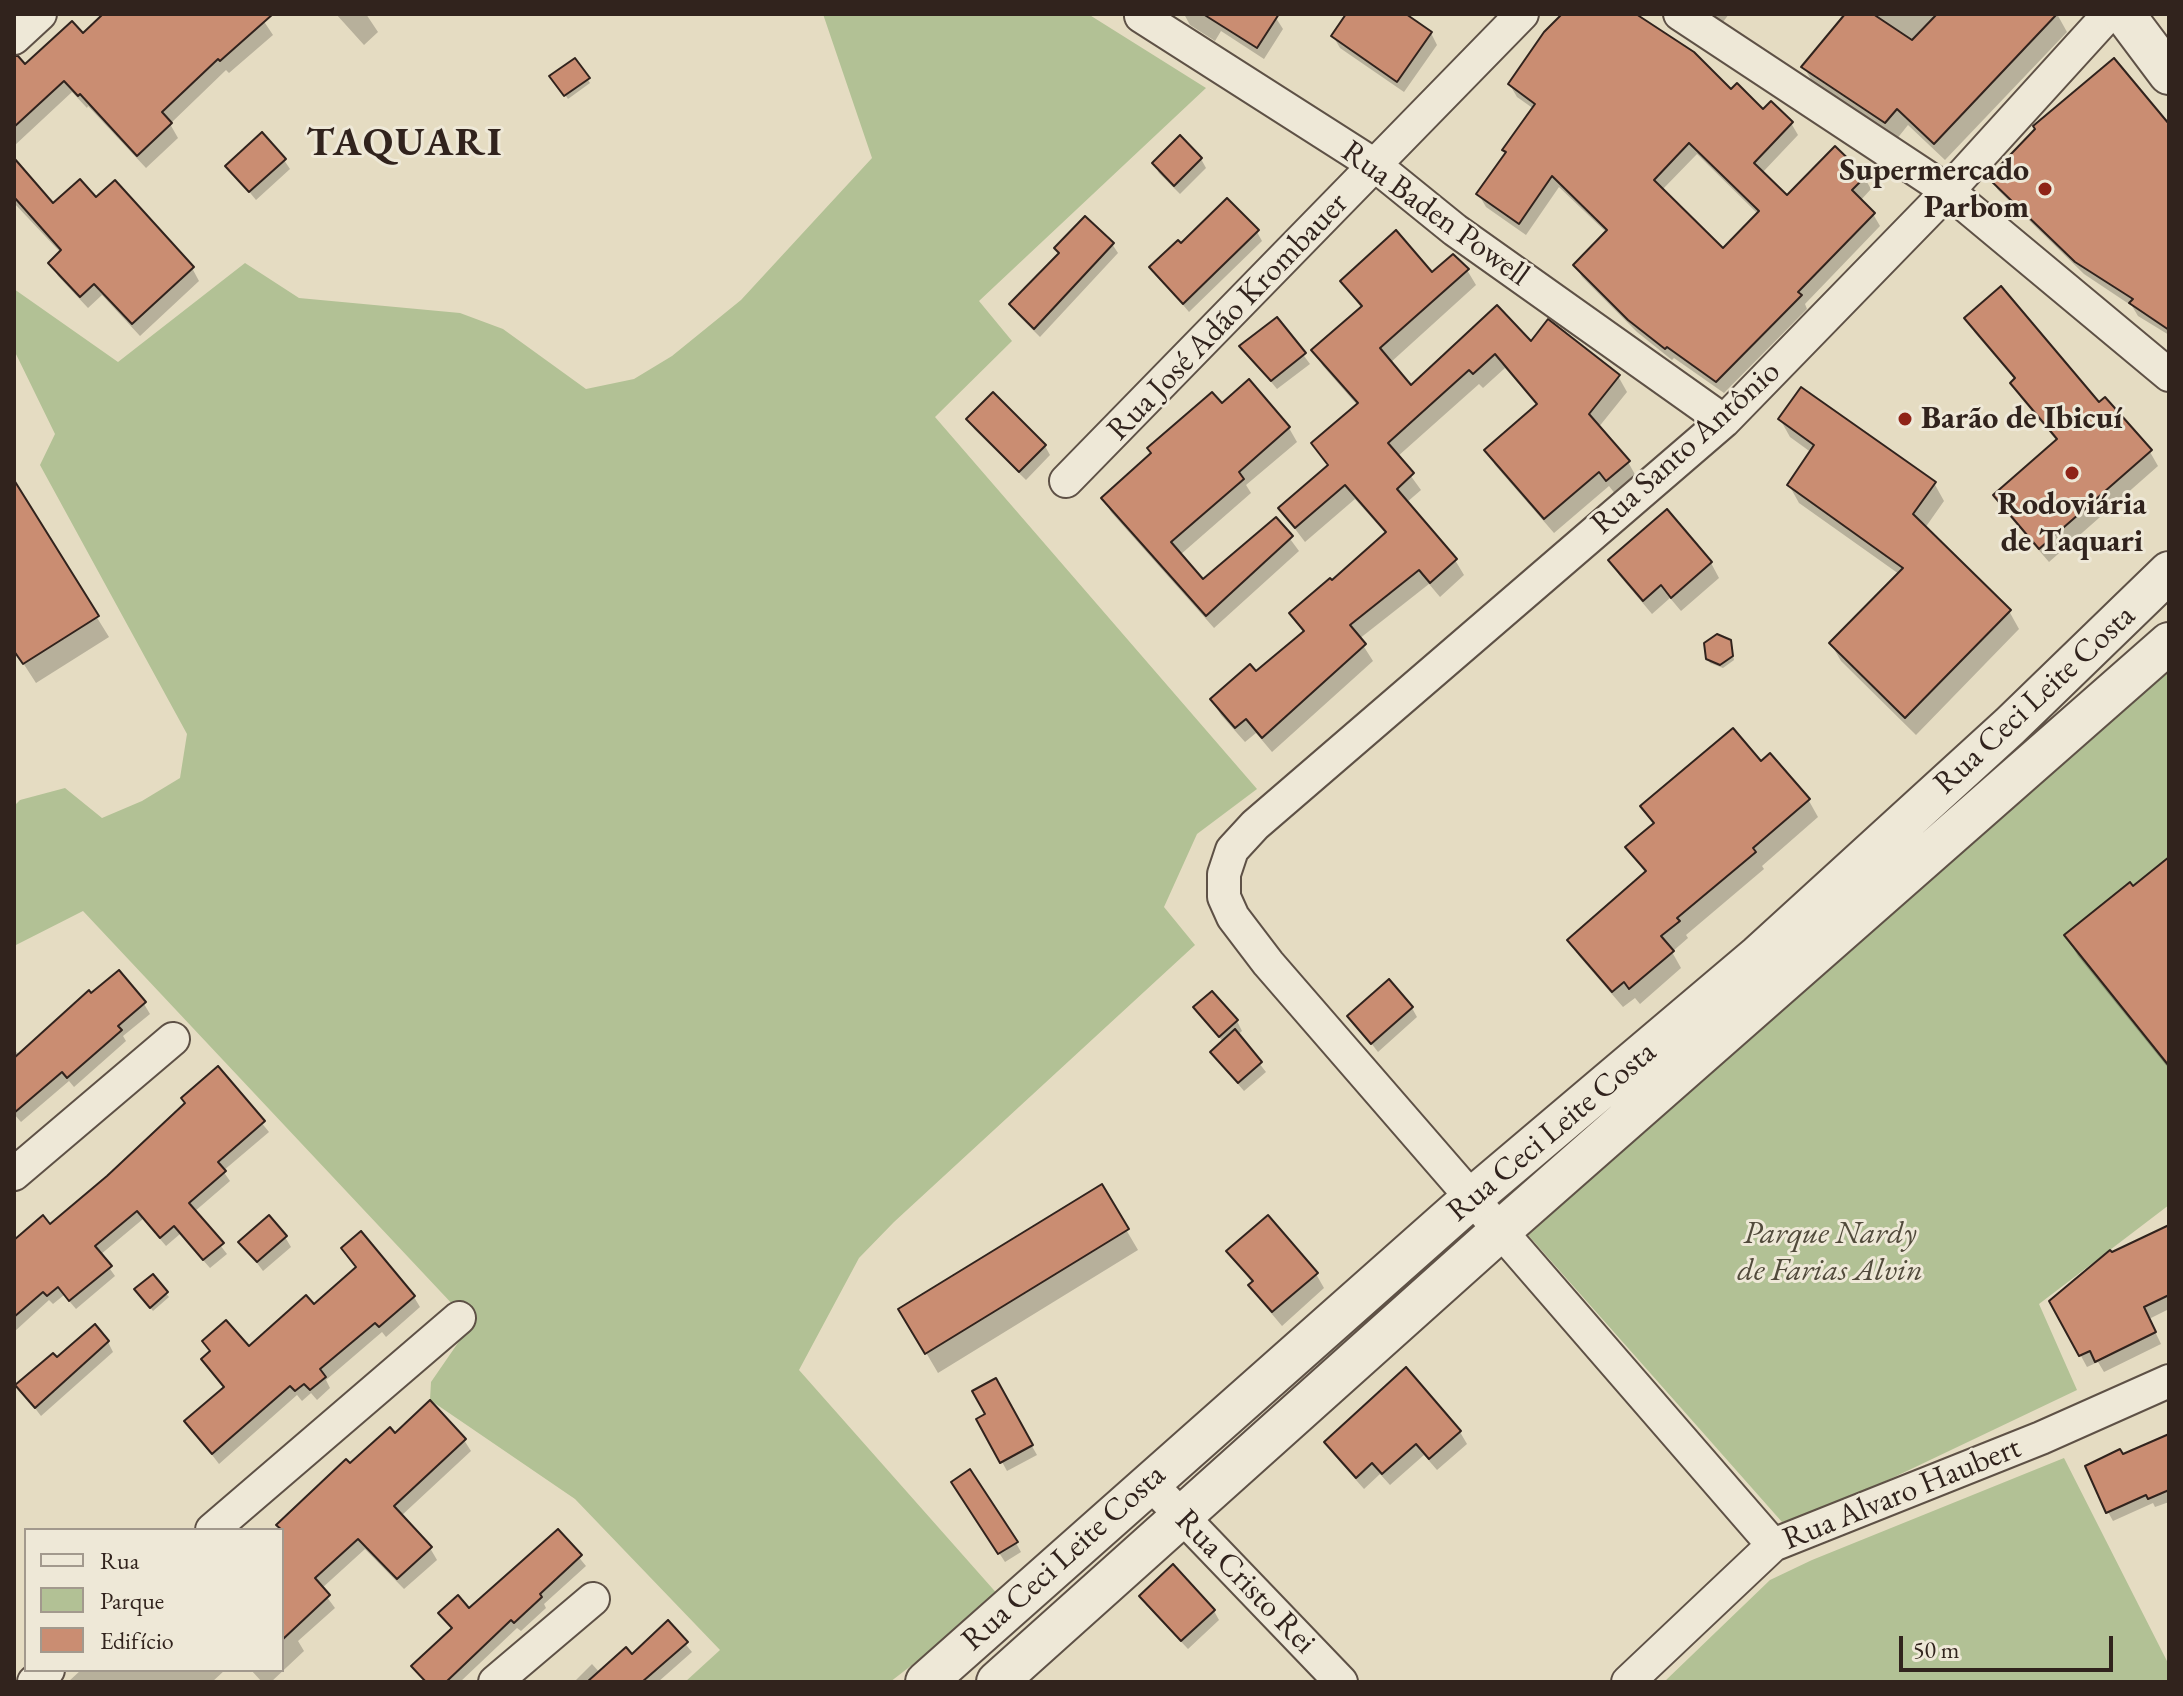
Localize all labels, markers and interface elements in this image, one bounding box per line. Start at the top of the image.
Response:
district label: TAQUARI [306,120,504,168]
street label: Rua Baden Powell [1334,133,1536,295]
place label: Supermercado Parbom [1839,152,2029,227]
marker: Supermercado Parbom [2036,180,2054,198]
street label: Rua José Adão Krombauer [1100,185,1356,449]
street label: Rua Santo Antônio [1584,353,1788,543]
place label: Barão de Ibicuí [1921,400,2123,438]
marker: Barão de Ibicuí [1896,410,1914,428]
marker: Rodoviária de Taquari [2063,464,2081,482]
place label: Rodoviária de Taquari [1998,486,2146,561]
street label: Rua Ceci Leite Costa [1927,597,2143,803]
street label: Rua Ceci Leite Costa [1440,1034,1664,1230]
park label: Parque Nardy de Farias Alvin [1737,1215,1923,1290]
street label: Rua Alvaro Haubert [1777,1429,2027,1559]
street label: Rua Ceci Leite Costa [954,1457,1174,1659]
street label: Rua Cristo Rei [1167,1502,1323,1662]
legend [24,1528,284,1672]
text: Rua [100,1545,139,1576]
text: Parque [100,1585,164,1616]
scale bar [1903,1620,2117,1670]
text: Edifício [100,1625,174,1656]
text: 50 m [1913,1634,1960,1665]

